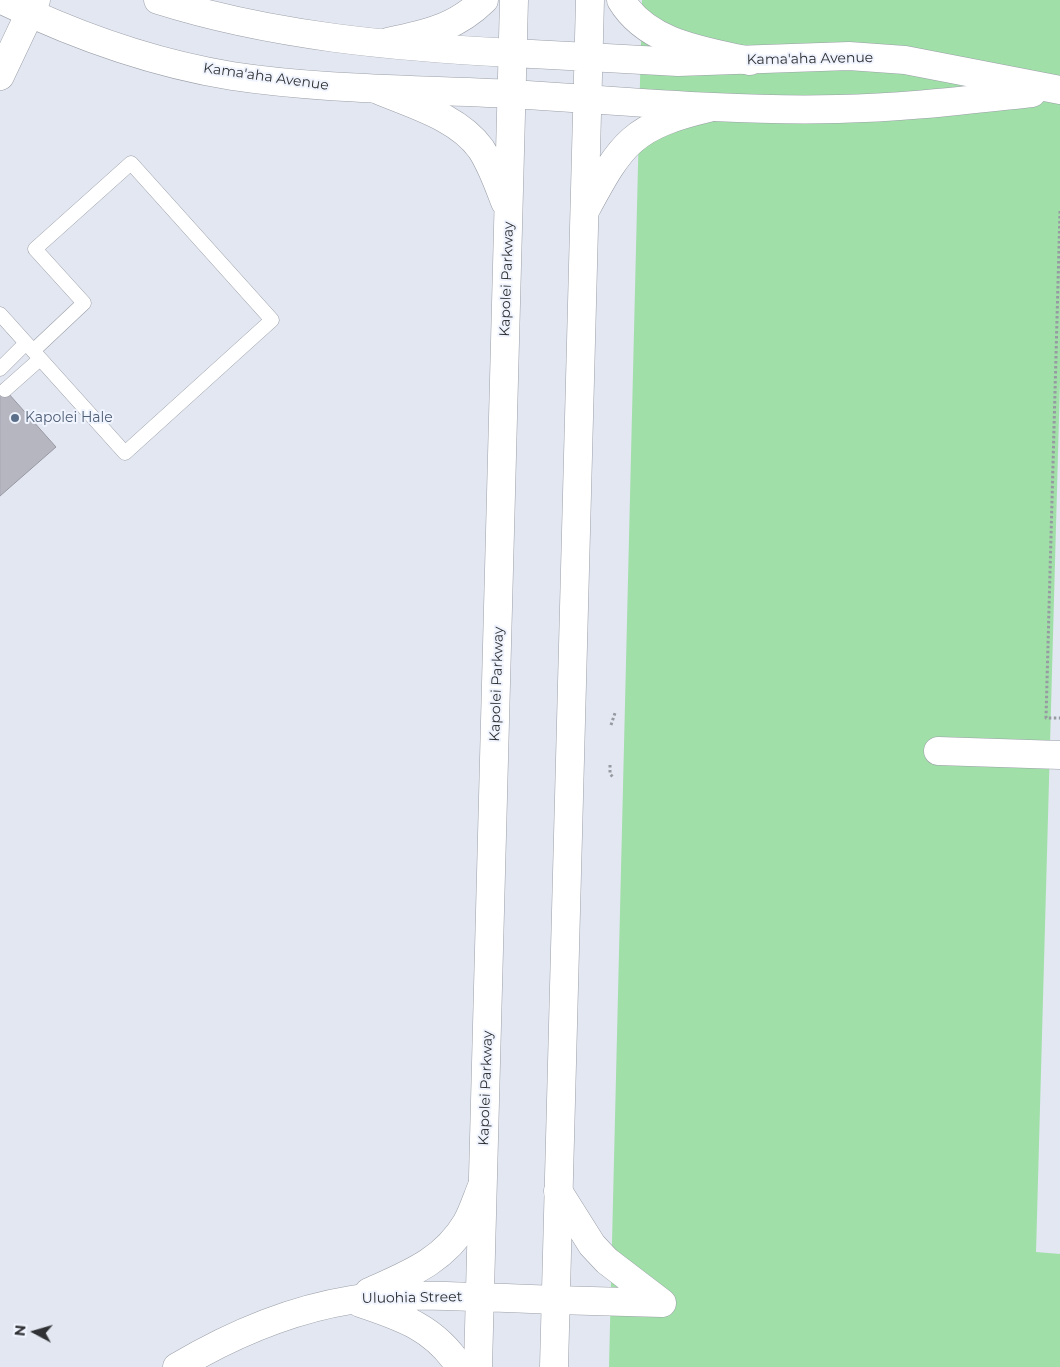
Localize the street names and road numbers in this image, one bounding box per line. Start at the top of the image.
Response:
street label: Kama'aha Avenue [747,49,873,69]
street label: Kama'aha Avenue [202,60,330,94]
street label: Kapolei Parkway [497,221,517,337]
street label: Kapolei Parkway [487,626,507,742]
street label: Kapolei Parkway [476,1030,496,1146]
street label: Uluohia Street [362,1289,462,1307]

